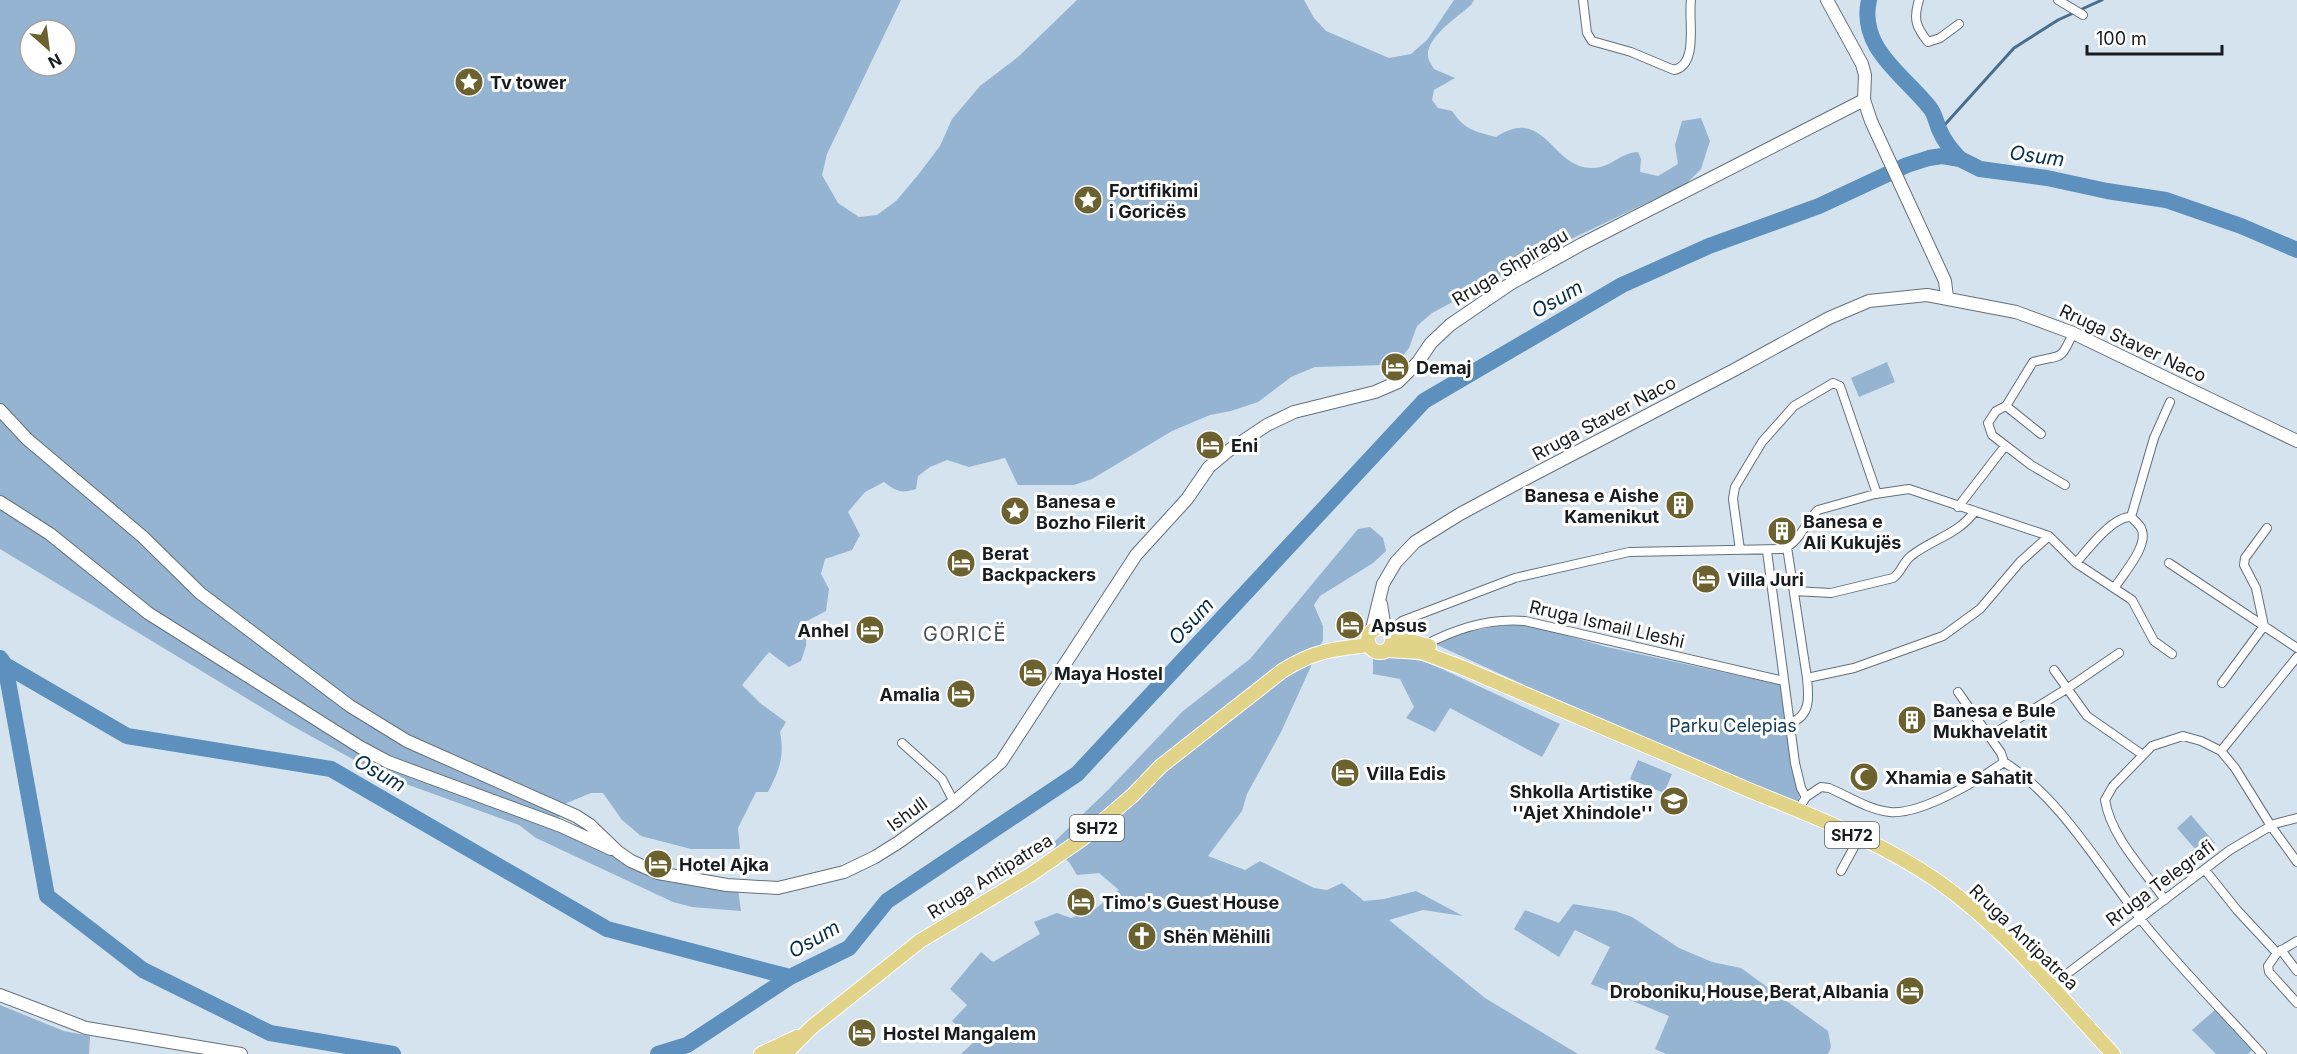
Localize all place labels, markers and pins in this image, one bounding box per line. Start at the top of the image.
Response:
place icon: Tv tower [453,66,485,98]
place label: Tv tower [490,72,566,93]
place label: Fortifikimi i Goricës [1109,180,1198,222]
place icon: Fortifikimi i Goricës [1072,184,1104,216]
hotel icon: Demaj [1379,351,1411,383]
place label: Demaj [1416,357,1471,378]
hotel icon: Eni [1194,429,1226,461]
place label: Eni [1231,435,1258,456]
place label: Banesa e Aishe Kamenikut [1525,485,1659,527]
building icon: Banesa e Aishe Kamenikut [1664,489,1696,521]
place label: Banesa e Bozho Filerit [1036,491,1146,533]
place icon: Banesa e Bozho Filerit [999,495,1031,527]
place label: Banesa e Ali Kukujës [1803,511,1901,553]
building icon: Banesa e Ali Kukujës [1766,515,1798,547]
place label: Berat Backpackers [982,543,1096,585]
hotel icon: Berat Backpackers [945,547,977,579]
hotel icon: Villa Juri [1690,563,1722,595]
place label: Villa Juri [1727,569,1804,590]
hotel icon: Apsus [1334,609,1366,641]
hotel icon: Anhel [854,614,886,646]
place label: Apsus [1371,615,1427,636]
place label: Anhel [798,620,849,641]
hotel icon: Maya Hostel [1017,657,1049,689]
place label: Maya Hostel [1054,663,1163,684]
hotel icon: Amalia [945,678,977,710]
place label: Amalia [879,684,940,705]
place label: Banesa e Bule Mukhavelatit [1933,700,2056,742]
building icon: Banesa e Bule Mukhavelatit [1896,704,1928,736]
hotel icon: Villa Edis [1329,757,1361,789]
mosque icon: Xhamia e Sahatit [1848,761,1880,793]
place label: Villa Edis [1366,763,1446,784]
place label: Xhamia e Sahatit [1885,767,2033,788]
place label: Shkolla Artistike ''Ajet Xhindole'' [1510,781,1653,823]
school or university icon: Shkolla Artistike ''Ajet Xhindole'' [1658,785,1690,817]
hotel icon: Hotel Ajka [642,848,674,880]
place label: Hotel Ajka [679,854,769,875]
hotel icon: Timo's Guest House [1065,886,1097,918]
place label: Timo's Guest House [1102,892,1279,913]
church icon: Shën Mëhilli [1126,920,1158,952]
place label: Shën Mëhilli [1163,926,1270,947]
hotel icon: Droboniku,House,Berat,Albania [1894,975,1926,1007]
place label: Droboniku,House,Berat,Albania [1610,981,1889,1002]
hotel icon: Hostel Mangalem [846,1017,878,1049]
place label: Hostel Mangalem [883,1023,1036,1044]

